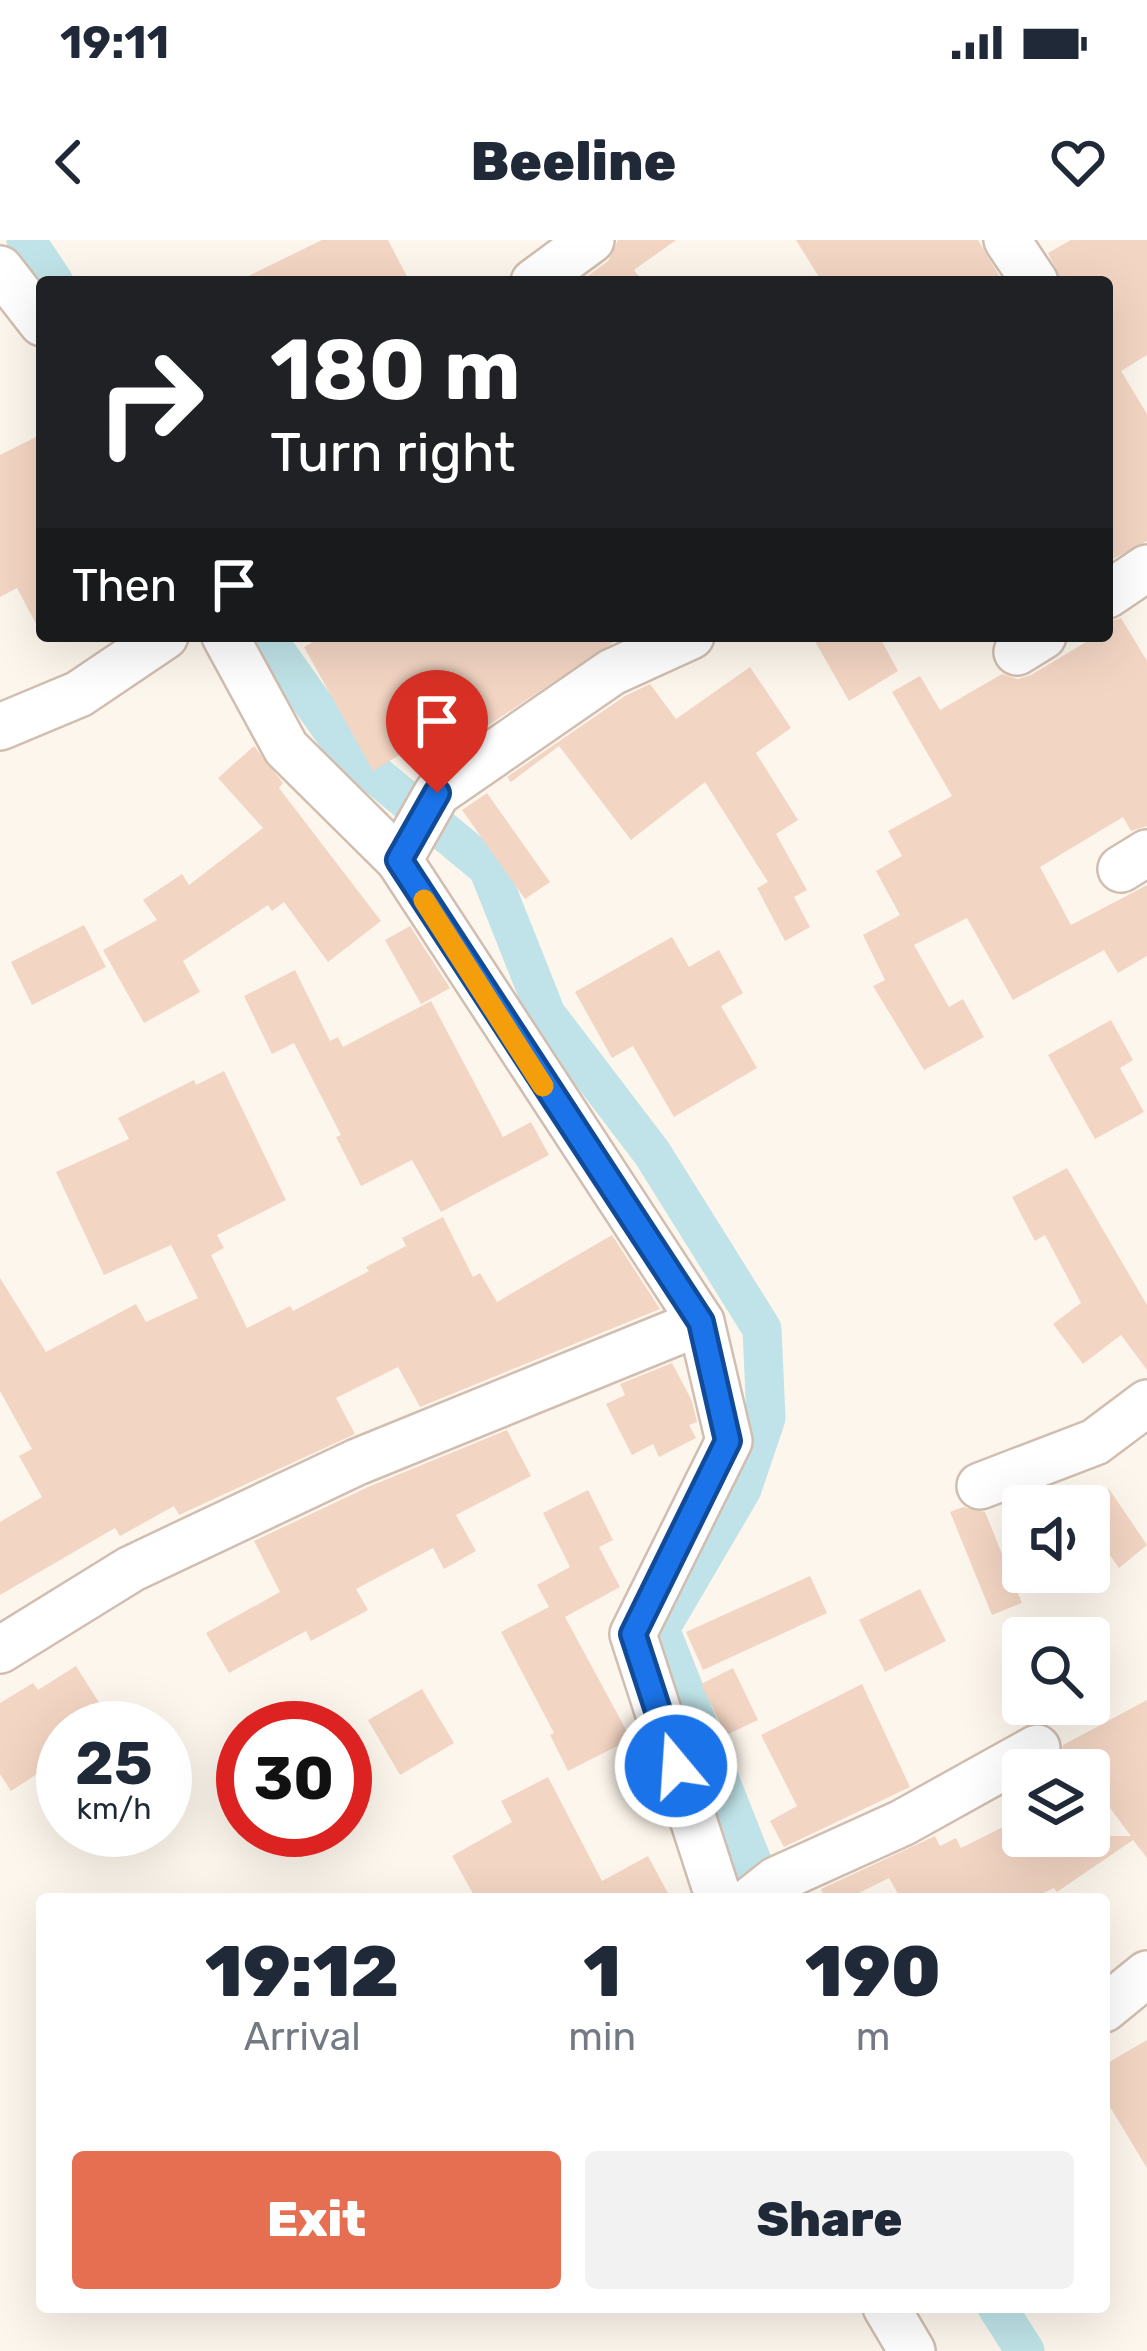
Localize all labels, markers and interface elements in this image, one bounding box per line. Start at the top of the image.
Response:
text: 19:11 [60,16,169,69]
icon: back [36,129,102,195]
icon: heart [1045,129,1111,195]
text: Beeline [471,130,676,194]
text: 180 m [270,320,521,420]
icon: right [72,324,228,480]
text: Turn right [270,421,515,485]
icon: arrive [201,552,267,618]
text: Then [72,559,177,612]
pin [386,670,488,793]
icon: arrive [404,688,470,754]
map controls [1002,1485,1110,1857]
button: sound [1002,1485,1110,1593]
button: search [1002,1617,1110,1725]
speed limit sign: 30 [216,1701,372,1857]
position arrow [613,1703,739,1829]
text: 25 [75,1728,153,1799]
button: layers [1002,1749,1110,1857]
text: km/h [77,1791,151,1827]
text: 19:12 [205,1929,399,2014]
text: 1 [583,1929,621,2014]
text: 190 [805,1929,941,2014]
text: Arrival [244,2014,361,2060]
text: min [568,2014,636,2060]
text: m [856,2014,890,2060]
button: Exit [72,2151,561,2289]
button: Share [585,2151,1074,2289]

